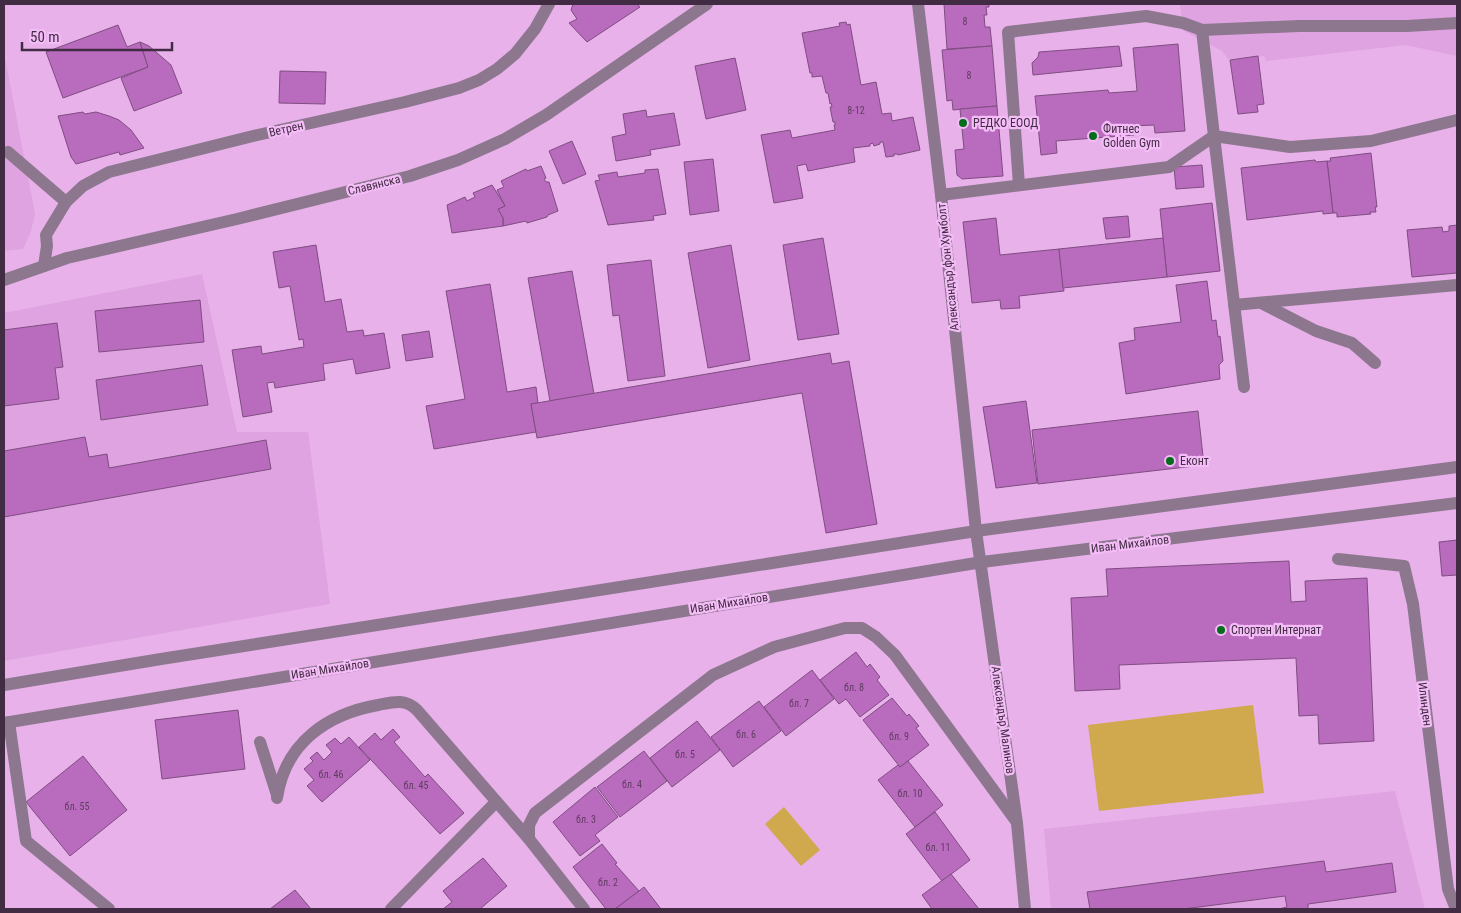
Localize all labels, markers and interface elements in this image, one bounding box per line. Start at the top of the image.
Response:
house number: 8 [963,16,968,27]
scale bar [22,20,172,52]
text: 50 m [30,28,60,46]
house number: 8 [967,70,972,81]
house number: 8-12 [847,105,865,116]
place label: РЕДКО ЕООД [973,116,1038,130]
marker: РЕДКО ЕООД [957,117,969,129]
street label: Ветрен [267,118,305,140]
place label: Фитнес Golden Gym [1103,122,1160,150]
marker: Фитнес Golden Gym [1087,130,1099,142]
street label: Славянска [346,172,402,198]
street label: Александър фон Хумболт [934,203,962,331]
place label: Еконт [1180,454,1209,468]
marker: Еконт [1164,455,1176,467]
street label: Иван Михайлов [1090,532,1170,556]
street label: Иван Михайлов [689,590,769,616]
place label: Спортен Интернат [1231,623,1321,637]
marker: Спортен Интернат [1215,624,1227,636]
street label: Иван Михайлов [290,656,370,682]
street label: Александър Малинов [989,665,1017,775]
street label: Илинден [1415,681,1435,727]
house number: бл. 8 [844,682,864,693]
house number: бл. 7 [789,698,809,709]
house number: бл. 6 [736,729,756,740]
house number: бл. 9 [889,731,909,742]
house number: бл. 5 [675,749,695,760]
house number: бл. 46 [319,769,343,780]
house number: бл. 4 [622,779,642,790]
house number: бл. 45 [404,780,428,791]
house number: бл. 10 [898,788,922,799]
house number: бл. 55 [65,801,89,812]
house number: бл. 3 [576,814,596,825]
house number: бл. 11 [926,842,950,853]
house number: бл. 2 [598,877,618,888]

